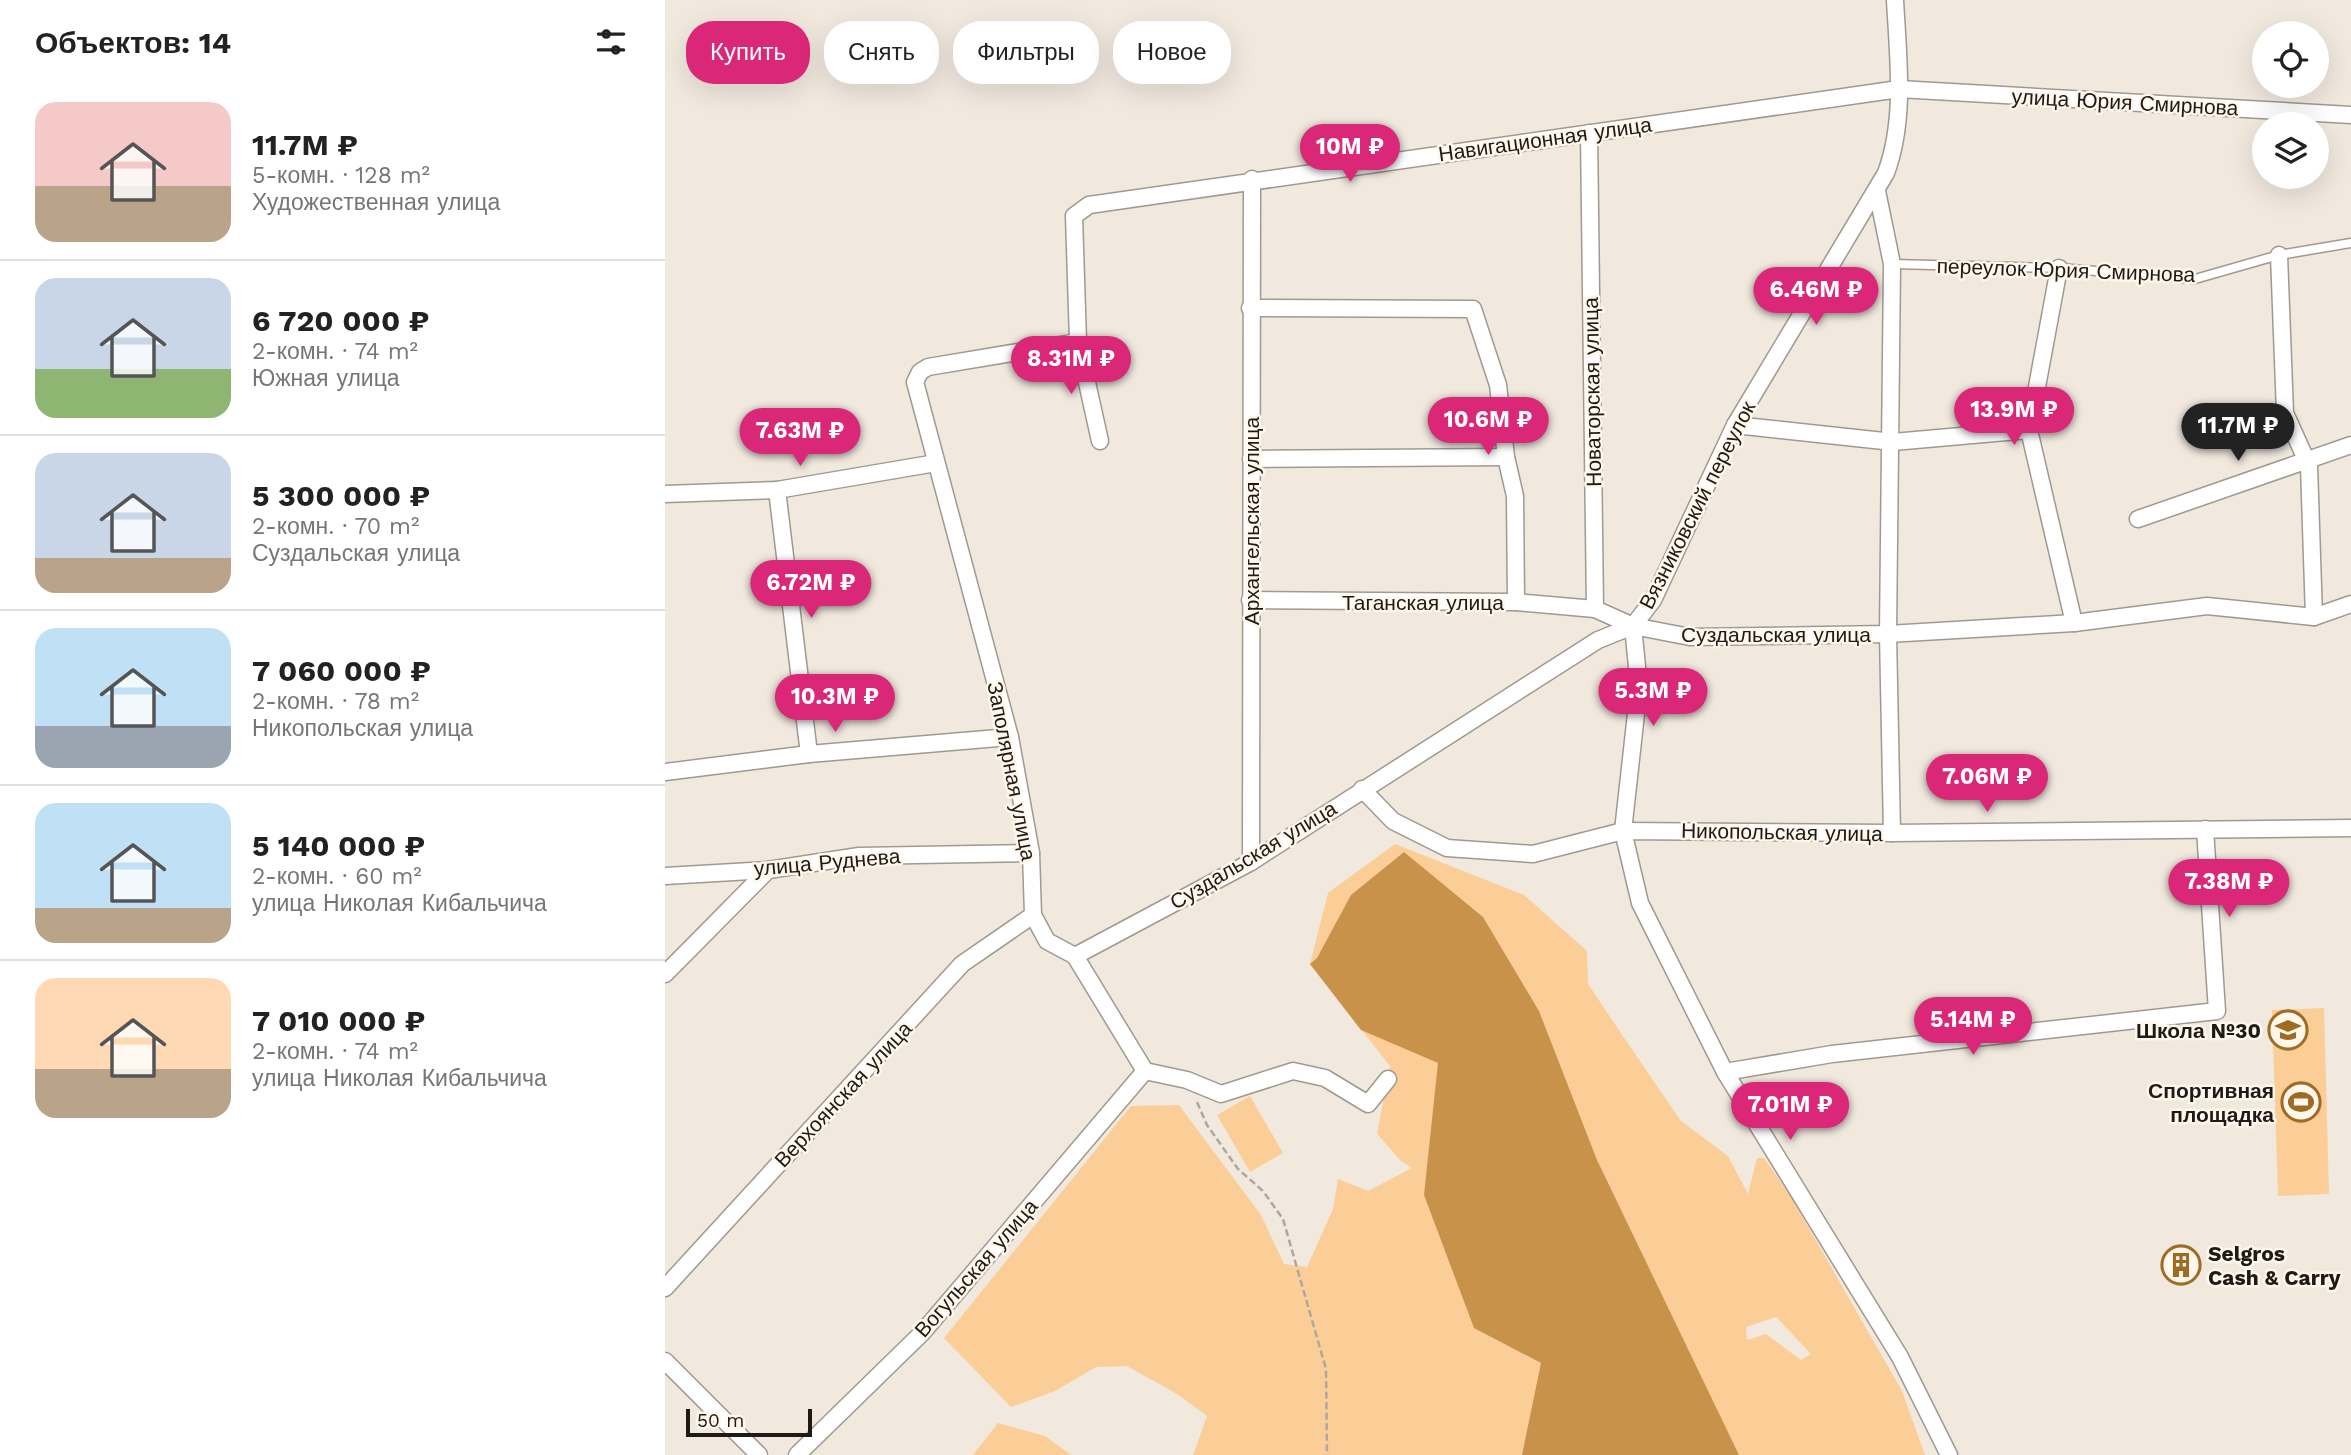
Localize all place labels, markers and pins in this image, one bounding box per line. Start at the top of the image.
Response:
pin: 10M ₽ [1301,124,1399,184]
pin: 6.46M ₽ [1751,268,1881,327]
pin: 8.31M ₽ [1006,336,1136,396]
pin: 13.9M ₽ [1949,388,2079,447]
pin: 10.6M ₽ [1423,398,1553,457]
pin: 11.7M ₽ [2173,404,2303,463]
pin: 7.63M ₽ [735,408,865,468]
pin: 6.72M ₽ [746,560,876,620]
pin: 5.3M ₽ [1596,668,1710,728]
pin: 10.3M ₽ [770,674,900,734]
pin: 7.06M ₽ [1922,754,2052,814]
pin: 7.38M ₽ [2164,860,2294,919]
pin: 5.14M ₽ [1908,998,2038,1057]
school or university icon: Школа №30 [2267,1009,2309,1051]
place label: Школа №30 [2136,1018,2261,1043]
place label: Спортивная площадка [2148,1078,2274,1127]
sports icon: Спортивная площадка [2280,1081,2322,1123]
pin: 7.01M ₽ [1725,1082,1855,1142]
place label: Selgros Cash & Carry [2208,1241,2341,1290]
building icon: Selgros Cash & Carry [2160,1244,2202,1286]

